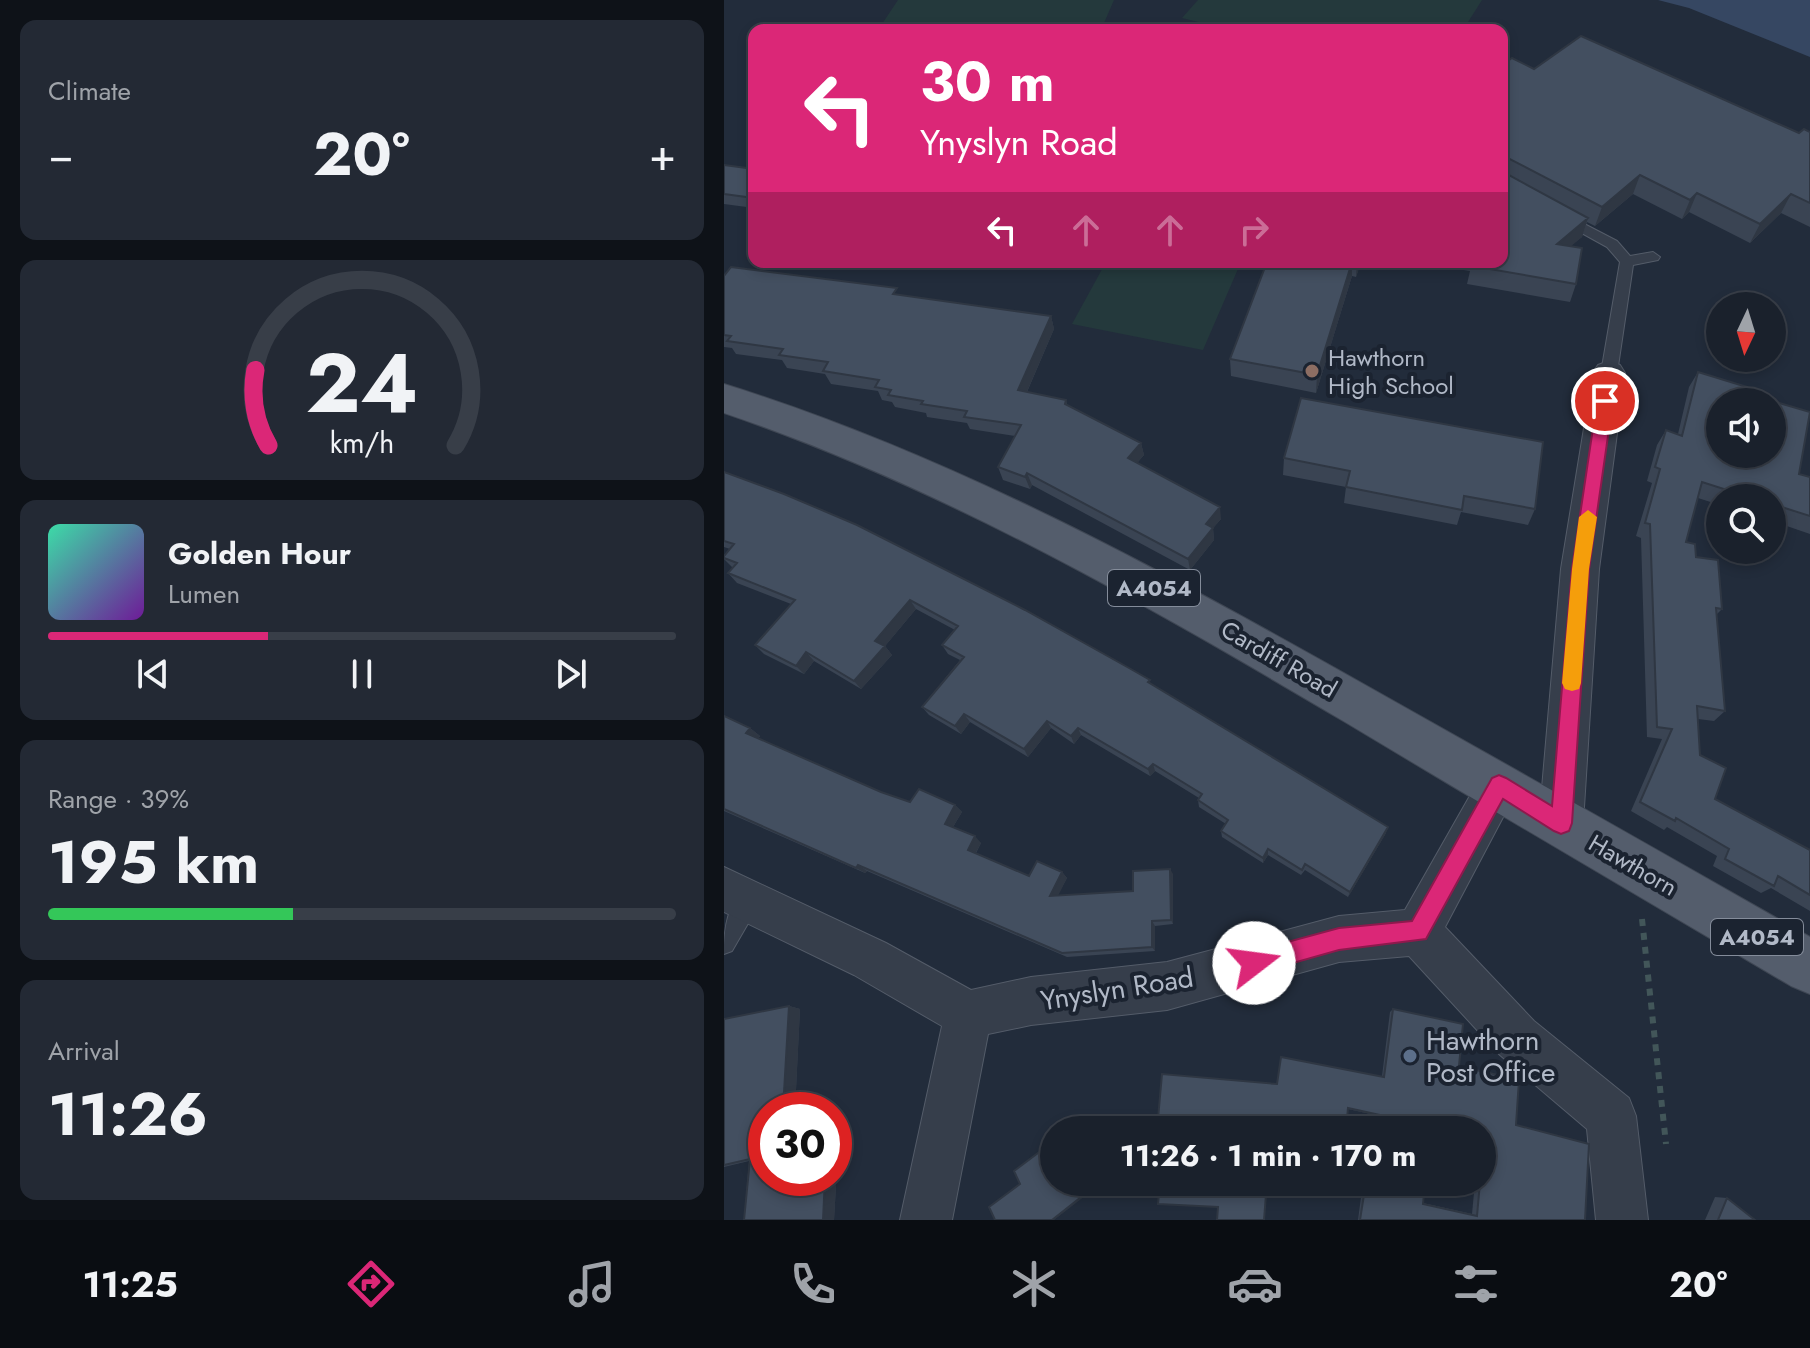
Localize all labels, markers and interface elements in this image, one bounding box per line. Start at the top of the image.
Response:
text: 30 m [920,41,1055,122]
icon: left [788,56,892,160]
text: Climate [48,72,131,110]
text: 20° [313,111,410,198]
text: Ynyslyn Road [920,116,1118,168]
text: − [48,123,74,187]
text: + [649,123,676,187]
icon: left [980,208,1024,252]
icon: ahead [1064,208,1108,252]
icon: ahead [1148,208,1192,252]
icon: right [1232,208,1276,252]
north arrow [1706,292,1786,372]
map controls [1706,292,1786,564]
text: 24 [306,323,418,443]
place label: Hawthorn High School [1328,340,1454,403]
marker: Hawthorn High School [1303,362,1321,380]
pin [1571,367,1639,435]
icon: arrive [1583,379,1627,423]
button: sound [1706,388,1786,468]
text: km/h [330,422,394,464]
button: search [1706,484,1786,564]
text: Golden Hour [168,532,351,575]
road number: A4054 [1108,570,1200,606]
text: Lumen [168,575,240,613]
street label: Cardiff Road [1214,612,1344,706]
icon: previous [131,652,175,696]
icon: pause [340,652,384,696]
icon: next [549,652,593,696]
text: Range · 39% [48,780,189,818]
text: 195 km [48,819,259,906]
street label: Hawthorn [1582,826,1684,904]
road number: A4054 [1711,919,1803,955]
position arrow [1212,921,1296,1005]
street label: Ynyslyn Road [1038,957,1196,1021]
place label: Hawthorn Post Office [1426,1020,1555,1093]
text: Arrival [48,1032,120,1070]
marker: Hawthorn Post Office [1401,1047,1419,1065]
text: 11:26 [48,1071,208,1158]
speed limit sign: 30 [748,1092,852,1196]
text: 11:26 · 1 min · 170 m [1120,1134,1416,1177]
icon: directions [343,1256,399,1312]
icon: music [564,1256,620,1312]
icon: phone [785,1256,841,1312]
icon: climate [1006,1256,1062,1312]
icon: car [1227,1256,1283,1312]
icon: filters [1448,1256,1504,1312]
text: 11:25 [83,1258,178,1310]
text: 20° [1669,1258,1727,1310]

